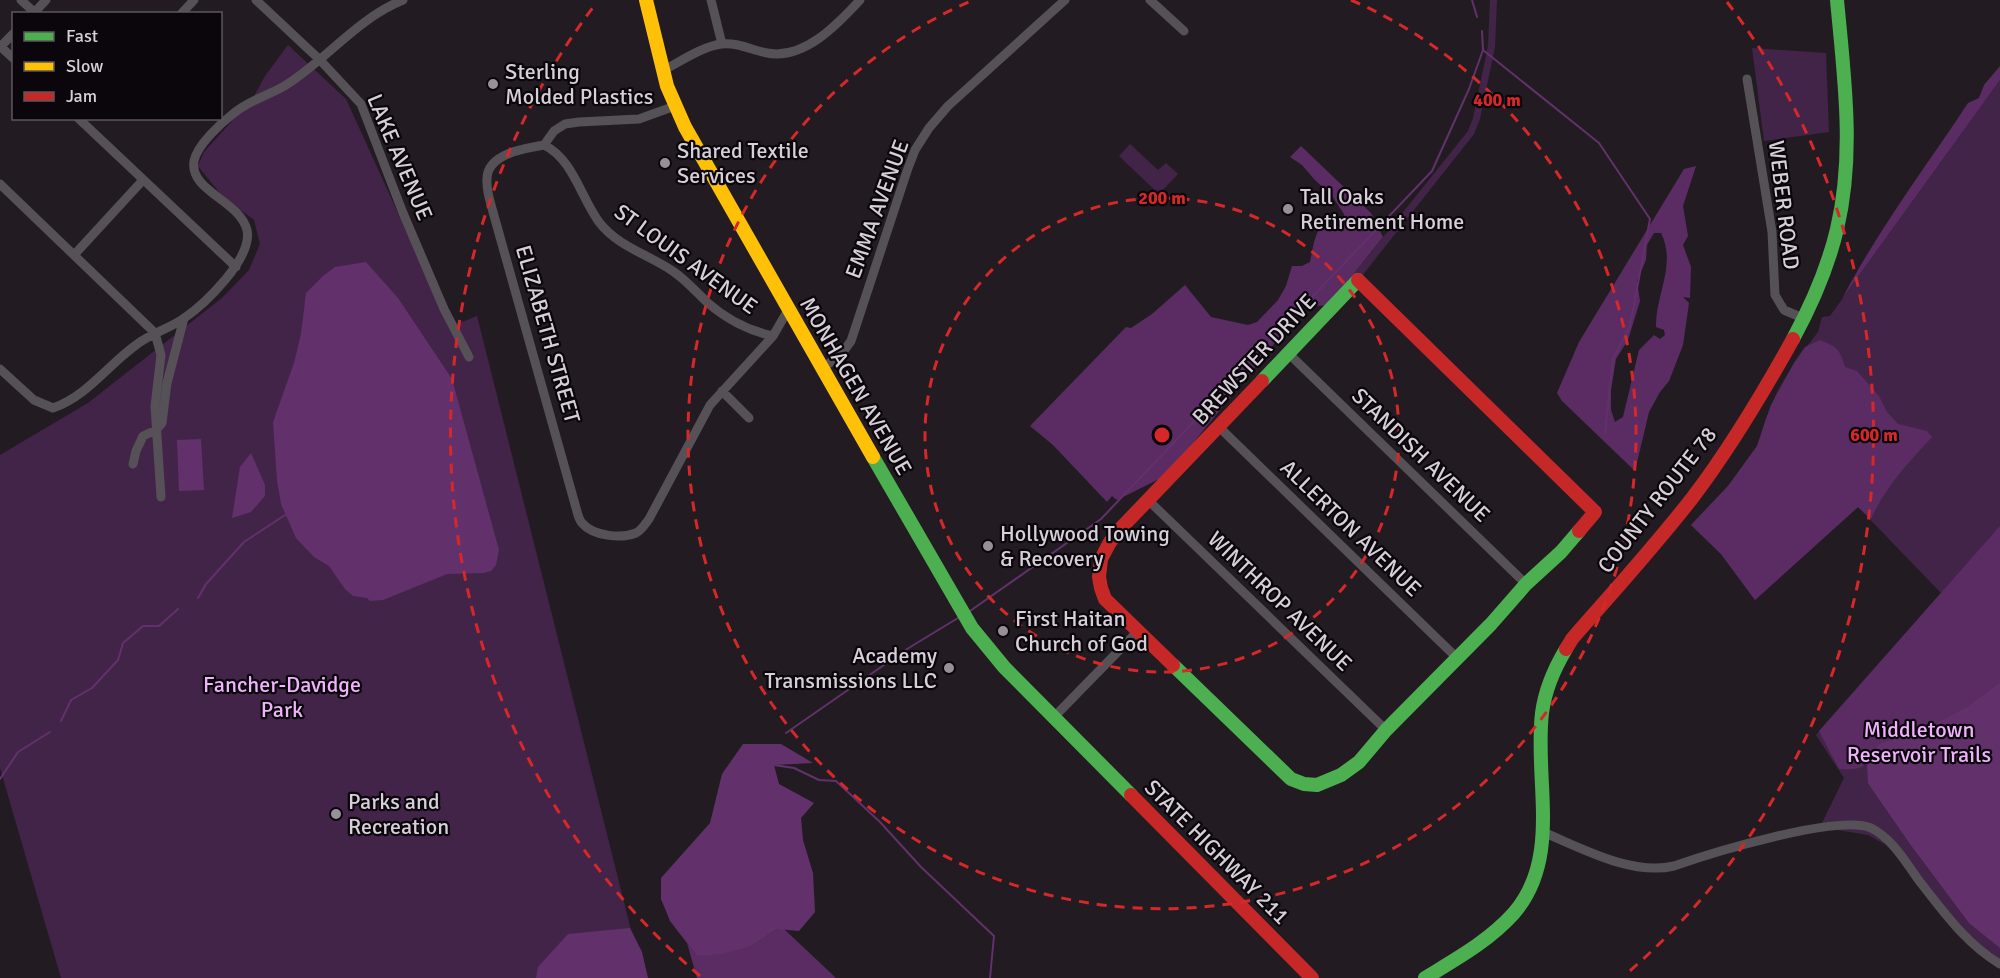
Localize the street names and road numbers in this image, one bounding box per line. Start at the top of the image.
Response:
street label: LAKE AVENUE [361,90,439,224]
street label: EMMA AVENUE [839,136,915,282]
street label: WEBER ROAD [1763,139,1805,271]
street label: ST LOUIS AVENUE [609,198,763,320]
street label: ELIZABETH STREET [510,242,586,426]
street label: BREWSTER DRIVE [1186,288,1322,430]
street label: MONHAGEN AVENUE [794,292,918,480]
street label: STANDISH AVENUE [1346,382,1496,528]
street label: COUNTY ROUTE 78 [1592,422,1722,578]
street label: ALLERTON AVENUE [1275,454,1427,602]
street label: WINTHROP AVENUE [1202,525,1358,677]
street label: STATE HIGHWAY 211 [1139,774,1295,930]

